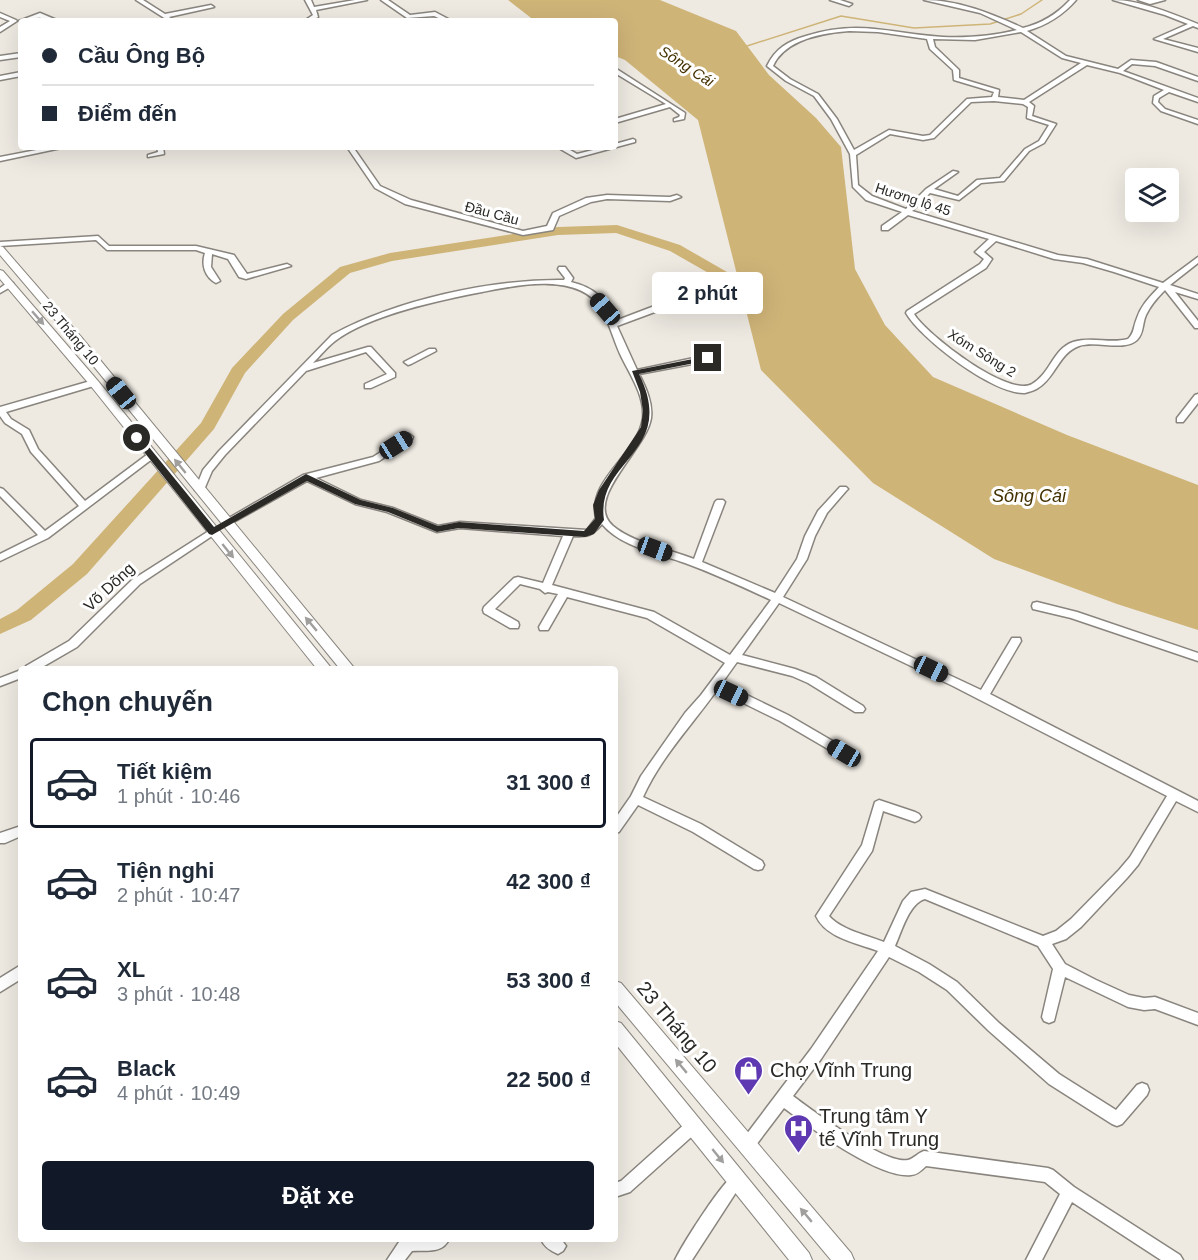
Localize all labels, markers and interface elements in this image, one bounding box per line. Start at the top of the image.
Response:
water label: Sông Cái [656,42,718,90]
text: Cầu Ông Bộ [78,43,205,68]
text: Điểm đến [78,101,177,126]
map controls [1125,168,1179,222]
button: layers [1125,168,1179,222]
street label: Hương lộ 45 [873,179,953,219]
street label: Đầu Cầu [463,198,521,228]
callout: 2 phút [652,271,764,313]
text: 2 phút [678,282,738,304]
car [586,290,624,328]
street label: 23 Tháng 10 [40,298,102,368]
one-way arrow [31,310,44,325]
street label: Xóm Sông 2 [945,326,1019,380]
route end [694,344,721,371]
car [103,373,139,413]
route start [123,424,150,451]
car [376,428,416,462]
one-way arrow [174,458,187,474]
water label: Sông Cái [992,486,1067,506]
car [635,534,675,564]
one-way arrow [221,543,234,558]
street label: Võ Dõng [80,560,138,614]
one-way arrow [305,617,318,632]
car [911,653,951,685]
car [711,677,751,709]
text: Chọn chuyến [42,687,213,717]
car [824,736,864,770]
icon: car [45,756,99,810]
text: Tiết kiệm [117,759,212,784]
text: 31 300 ₫ [506,770,591,795]
text: 1 phút · 10:46 [117,785,240,807]
icon: car [45,855,99,909]
text: Tiện nghi [117,858,214,883]
text: 42 300 ₫ [506,869,591,894]
text: 2 phút · 10:47 [117,884,240,906]
icon: car [45,954,99,1008]
text: XL [117,957,145,982]
text: 53 300 ₫ [506,968,591,993]
street label: 23 Tháng 10 [633,977,721,1077]
text: 3 phút · 10:48 [117,983,240,1005]
icon: car [45,1053,99,1107]
shop icon: Chợ Vĩnh Trung [733,1054,765,1096]
text: Black [117,1056,176,1081]
one-way arrow [674,1058,687,1074]
place label: Chợ Vĩnh Trung [770,1059,912,1081]
text: 22 500 ₫ [506,1067,591,1092]
text: 4 phút · 10:49 [117,1082,240,1104]
place label: Trung tâm Y tế Vĩnh Trung [819,1105,939,1150]
hospital icon: Trung tâm Y tế Vĩnh Trung [782,1112,814,1154]
one-way arrow [711,1148,724,1163]
button: Đặt xe [42,1161,594,1230]
one-way arrow [800,1207,813,1223]

